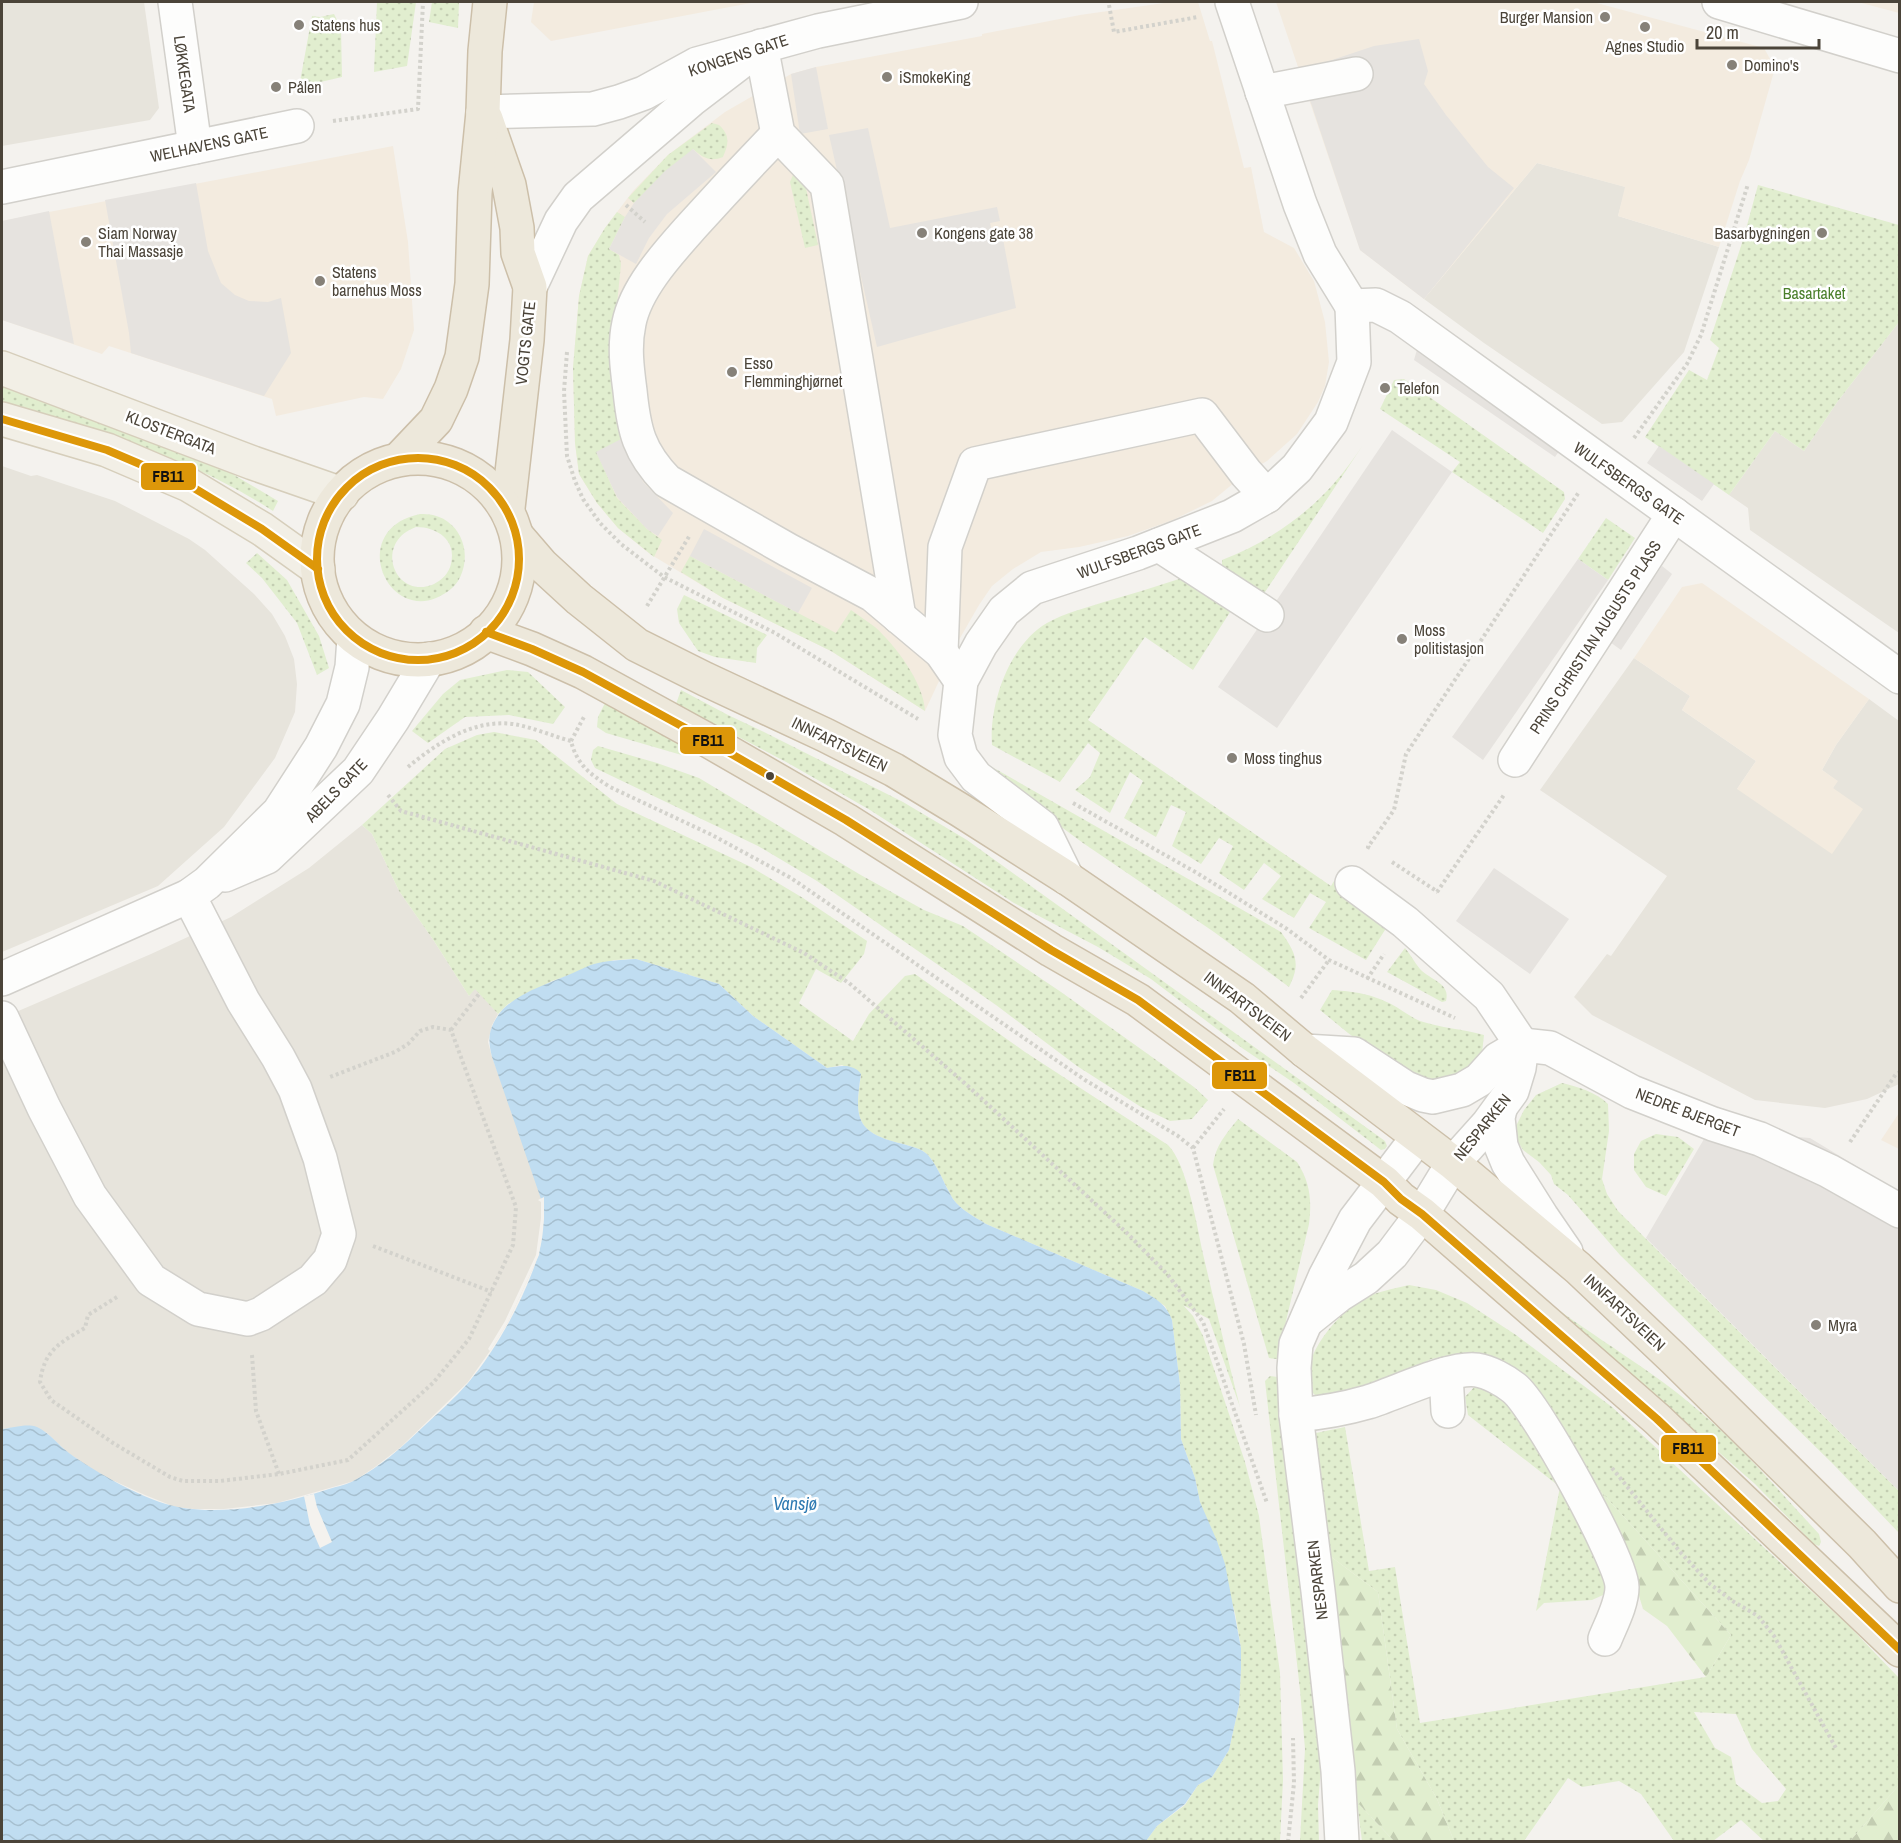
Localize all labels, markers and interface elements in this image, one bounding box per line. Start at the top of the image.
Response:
place label: Burger Mansion [1500,6,1593,28]
marker: Burger Mansion [1598,10,1612,24]
scale bar [1697,12,1818,50]
place label: Statens hus [311,14,380,36]
marker: Statens hus [292,18,306,32]
marker: Agnes Studio [1638,20,1652,34]
text: 20 m [1706,20,1739,45]
street label: KONGENS GATE [685,28,791,82]
street label: LØKKEGATA [169,34,201,114]
place label: Agnes Studio [1605,35,1684,57]
place label: Domino's [1744,54,1799,76]
marker: Domino's [1725,58,1739,72]
place label: iSmokeKing [899,66,971,88]
marker: iSmokeKing [880,70,894,84]
place label: Pålen [288,76,322,98]
marker: Pålen [269,80,283,94]
street label: WELHAVENS GATE [148,121,270,167]
place label: Siam Norway Thai Massasje [98,222,183,262]
place label: Kongens gate 38 [934,222,1033,244]
place label: Basarbygningen [1714,222,1810,244]
marker: Kongens gate 38 [915,226,929,240]
marker: Basarbygningen [1815,226,1829,240]
marker: Siam Norway Thai Massasje [79,235,93,249]
place label: Statens barnehus Moss [332,261,422,301]
marker: Statens barnehus Moss [313,274,327,288]
park label: Basartaket [1783,282,1846,304]
street label: VOGTS GATE [510,300,540,386]
place label: Esso Flemminghjørnet [744,352,843,392]
marker: Esso Flemminghjørnet [725,365,739,379]
place label: Telefon [1397,377,1439,399]
marker: Telefon [1378,381,1392,395]
street label: KLOSTERGATA [123,405,220,459]
street label: WULFSBERGS GATE [1569,437,1689,529]
line badge: FB11 [140,462,197,491]
text: FB11 [152,465,184,487]
street label: WULFSBERGS GATE [1074,518,1204,584]
street label: PRINS CHRISTIAN AUGUSTS PLASS [1524,536,1666,738]
place label: Moss politistasjon [1414,619,1484,659]
marker: Moss politistasjon [1395,632,1409,646]
street label: INNFARTSVEIEN [788,711,892,777]
line badge: FB11 [679,726,736,755]
text: FB11 [692,729,724,751]
place label: Moss tinghus [1244,747,1322,769]
marker: Moss tinghus [1225,751,1239,765]
street label: ABELS GATE [299,753,372,827]
unlabelled marker [764,770,776,782]
street label: INNFARTSVEIEN [1200,966,1296,1046]
line badge: FB11 [1211,1061,1268,1090]
text: FB11 [1224,1064,1256,1086]
street label: NEDRE BJERGET [1633,1082,1743,1142]
street label: NESPARKEN [1448,1089,1516,1165]
street label: INNFARTSVEIEN [1579,1268,1671,1356]
place label: Myra [1828,1314,1858,1336]
marker: Myra [1809,1318,1823,1332]
line badge: FB11 [1660,1434,1717,1463]
text: FB11 [1672,1437,1704,1459]
water label: Vansjø [773,1491,817,1516]
street label: NESPARKEN [1301,1539,1333,1621]

